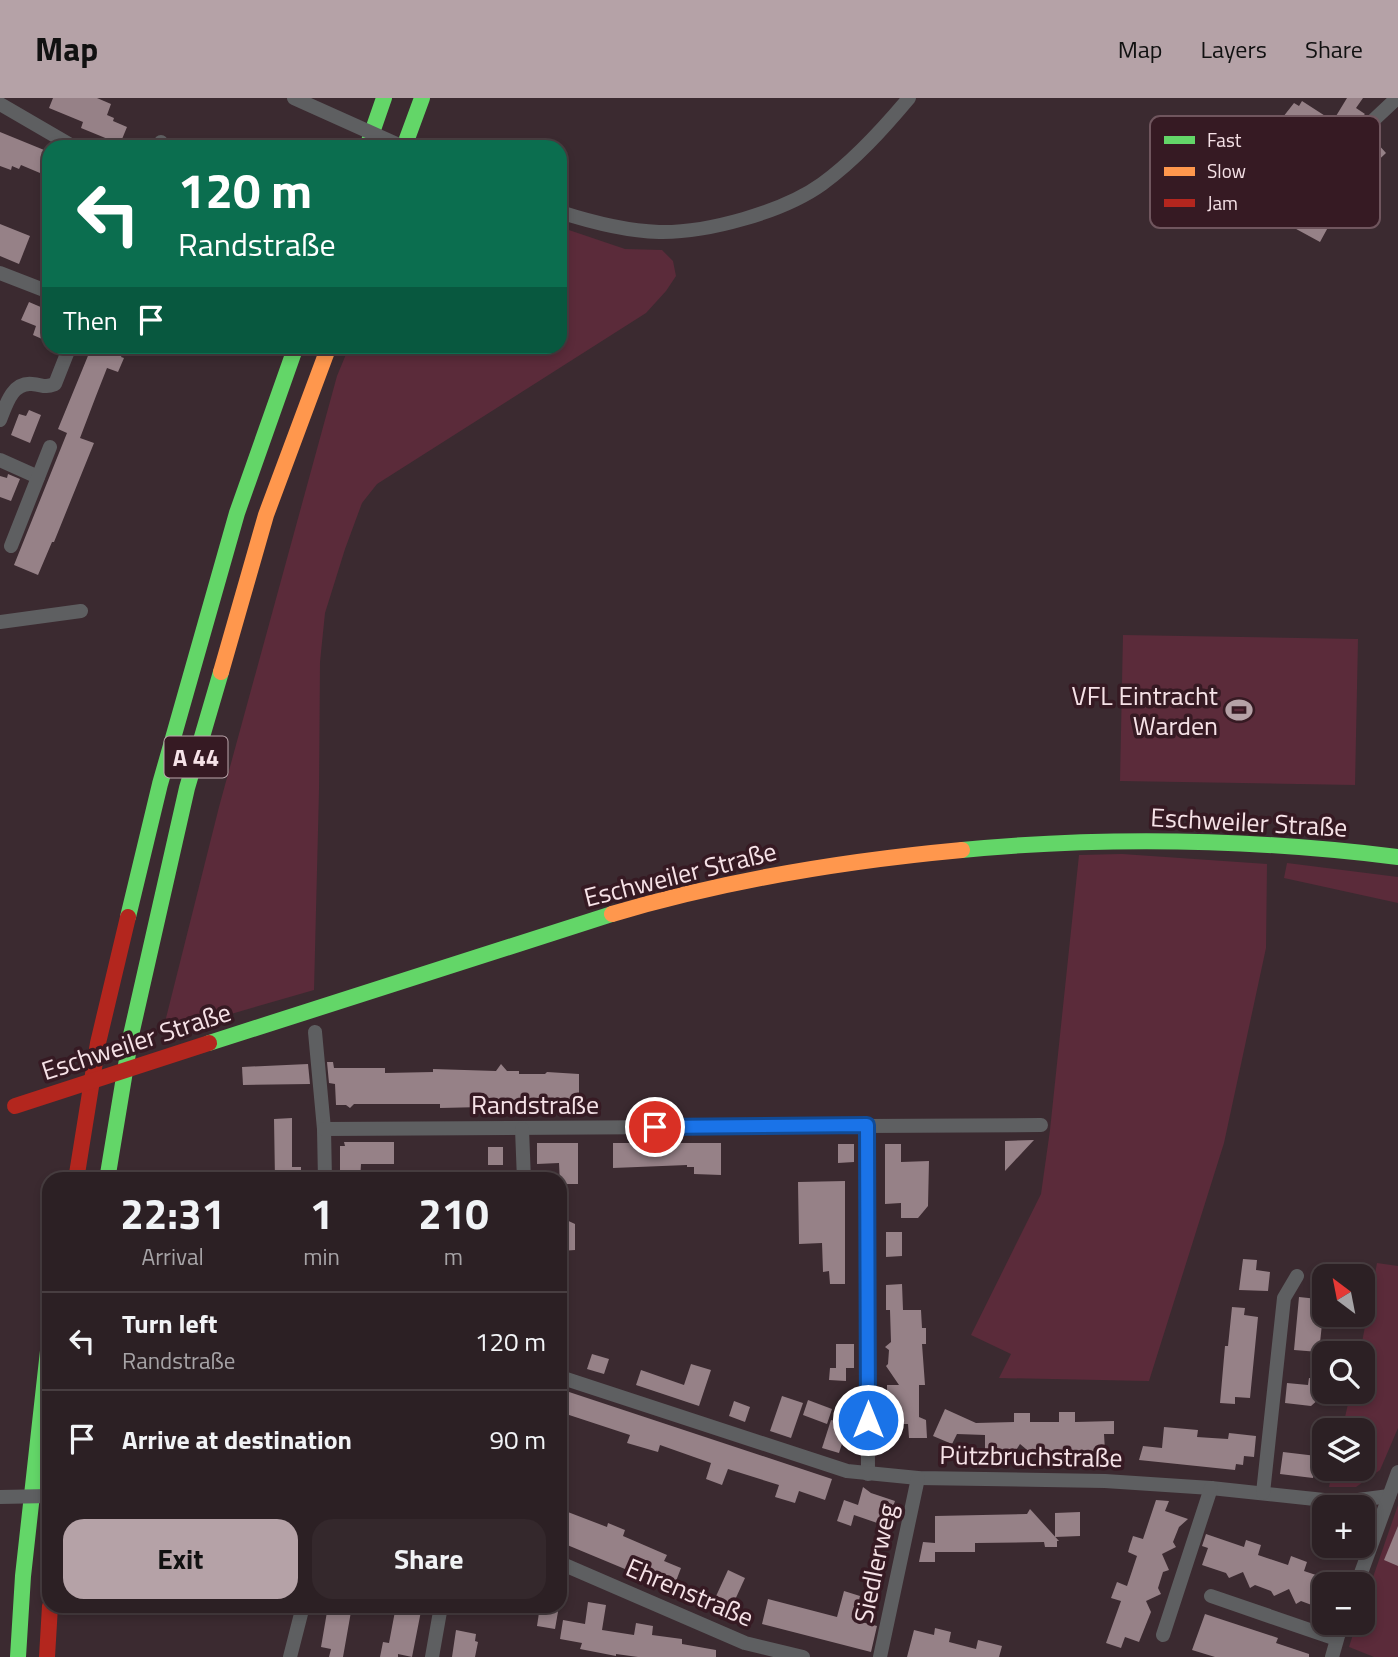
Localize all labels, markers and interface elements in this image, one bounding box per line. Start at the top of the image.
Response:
text: Map [35,24,98,74]
text: Map [1118,31,1163,67]
text: Layers [1201,31,1267,67]
text: Share [1305,31,1363,67]
legend [1150,116,1380,228]
text: Fast [1207,125,1242,154]
text: 120 m [178,152,312,227]
text: Slow [1207,156,1246,185]
icon: left [63,168,154,259]
text: Jam [1207,188,1238,217]
text: Randstraße [178,220,336,268]
text: Then [63,301,118,340]
icon: arrive [132,301,170,339]
place label: VFL Eintracht Warden [1072,676,1218,745]
sports icon: VFL Eintracht Warden [1224,695,1254,725]
road number: A 44 [164,736,228,778]
street label: Eschweiler Straße [1150,797,1348,847]
street label: Eschweiler Straße [580,831,780,917]
street label: Eschweiler Straße [36,992,236,1090]
street label: Randstraße [471,1085,599,1124]
pin [625,1097,685,1157]
icon: arrive [636,1108,674,1146]
text: 22:31 [120,1181,225,1245]
text: 1 [310,1181,333,1245]
text: 210 [418,1181,489,1245]
text: Arrival [141,1239,204,1274]
text: min [303,1239,340,1274]
text: m [444,1239,463,1274]
north arrow [1312,1264,1376,1326]
map controls [1312,1264,1375,1635]
text: Turn left [122,1304,217,1343]
icon: left [63,1322,101,1360]
text: 120 m [475,1322,546,1361]
button: search [1312,1341,1375,1404]
text: Randstraße [122,1343,235,1378]
position arrow [831,1383,905,1457]
button: layers [1312,1418,1375,1481]
icon: arrive [63,1420,101,1458]
text: Arrive at destination [122,1420,352,1459]
text: 90 m [489,1420,546,1459]
street label: Pützbruchstraße [939,1435,1123,1477]
button: + [1312,1495,1375,1558]
street label: Siedlerweg [843,1500,907,1626]
button: Exit [63,1519,298,1599]
button: Share [312,1519,546,1599]
street label: Ehrenstraße [620,1548,760,1636]
button: − [1312,1572,1375,1635]

